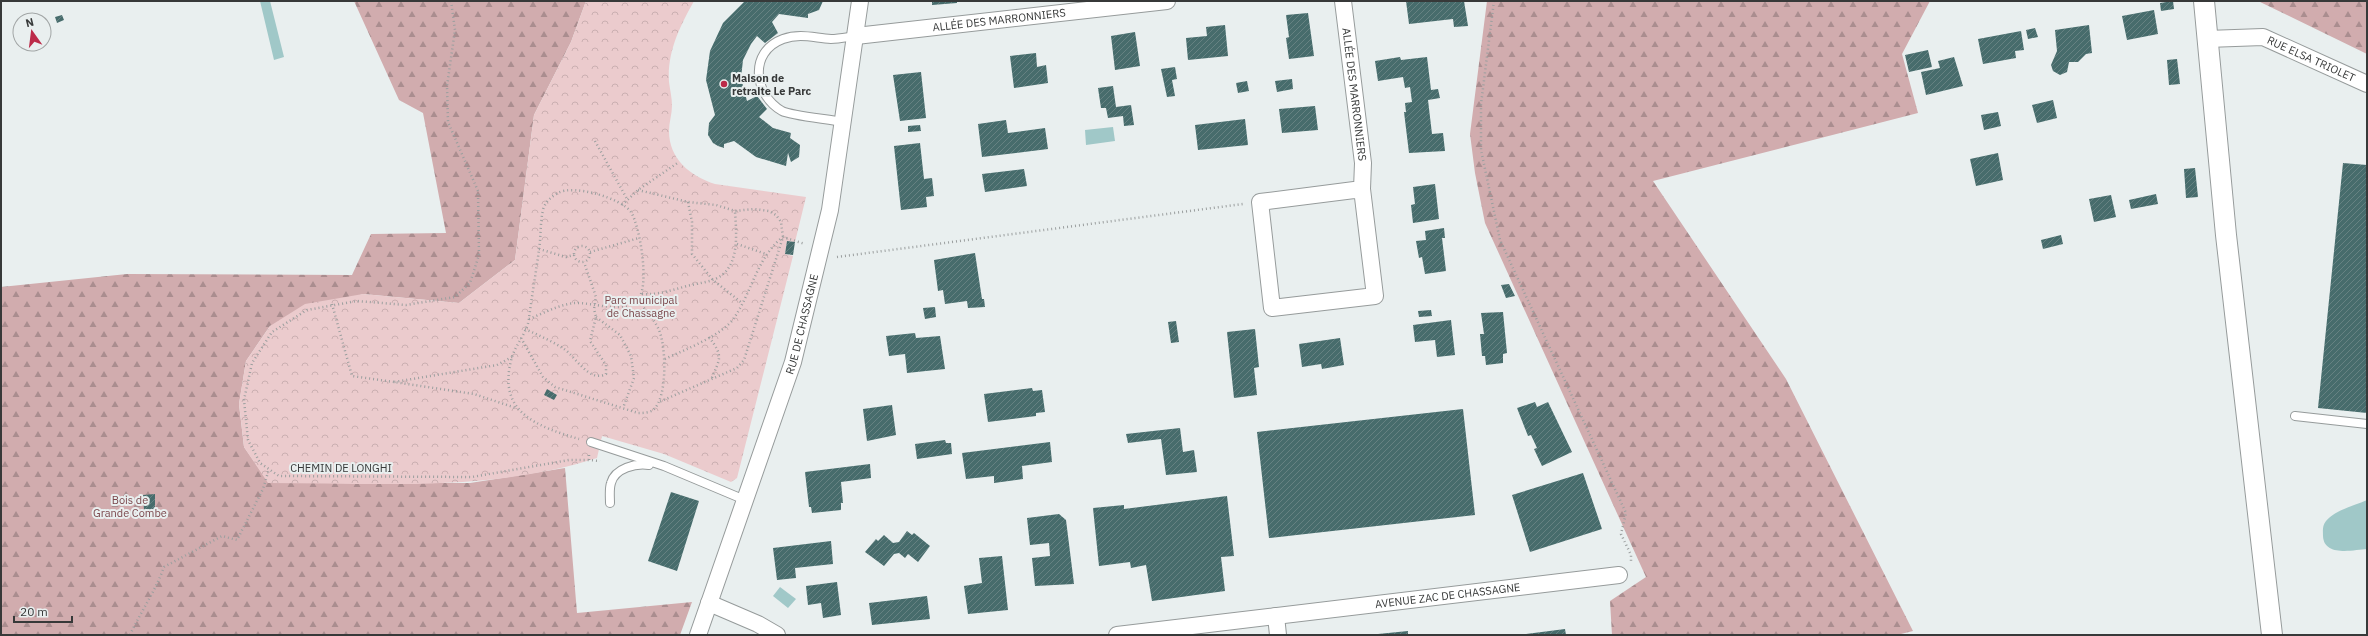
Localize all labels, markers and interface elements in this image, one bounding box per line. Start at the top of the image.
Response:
street label: ALLÉE DES MARRONNIERS [932,5,1066,34]
north arrow [12,12,52,52]
text: N [24,15,35,30]
street label: ALLÉE DES MARRONNIERS [1339,27,1370,162]
street label: RUE ELSA TRIOLET [2265,33,2358,85]
place label: Maison de retraite Le Parc [732,71,812,98]
marker: Maison de retraite Le Parc [719,79,729,89]
street label: RUE DE CHASSAGNE [782,272,821,376]
park label: Parc municipal de Chassagne [605,293,677,320]
street label: CHEMIN DE LONGHI [290,461,392,475]
park label: Bois de Grande Combe [93,493,167,520]
street label: AVENUE ZAC DE CHASSAGNE [1374,580,1521,611]
scale bar [14,598,72,624]
text: 20 m [20,604,48,619]

